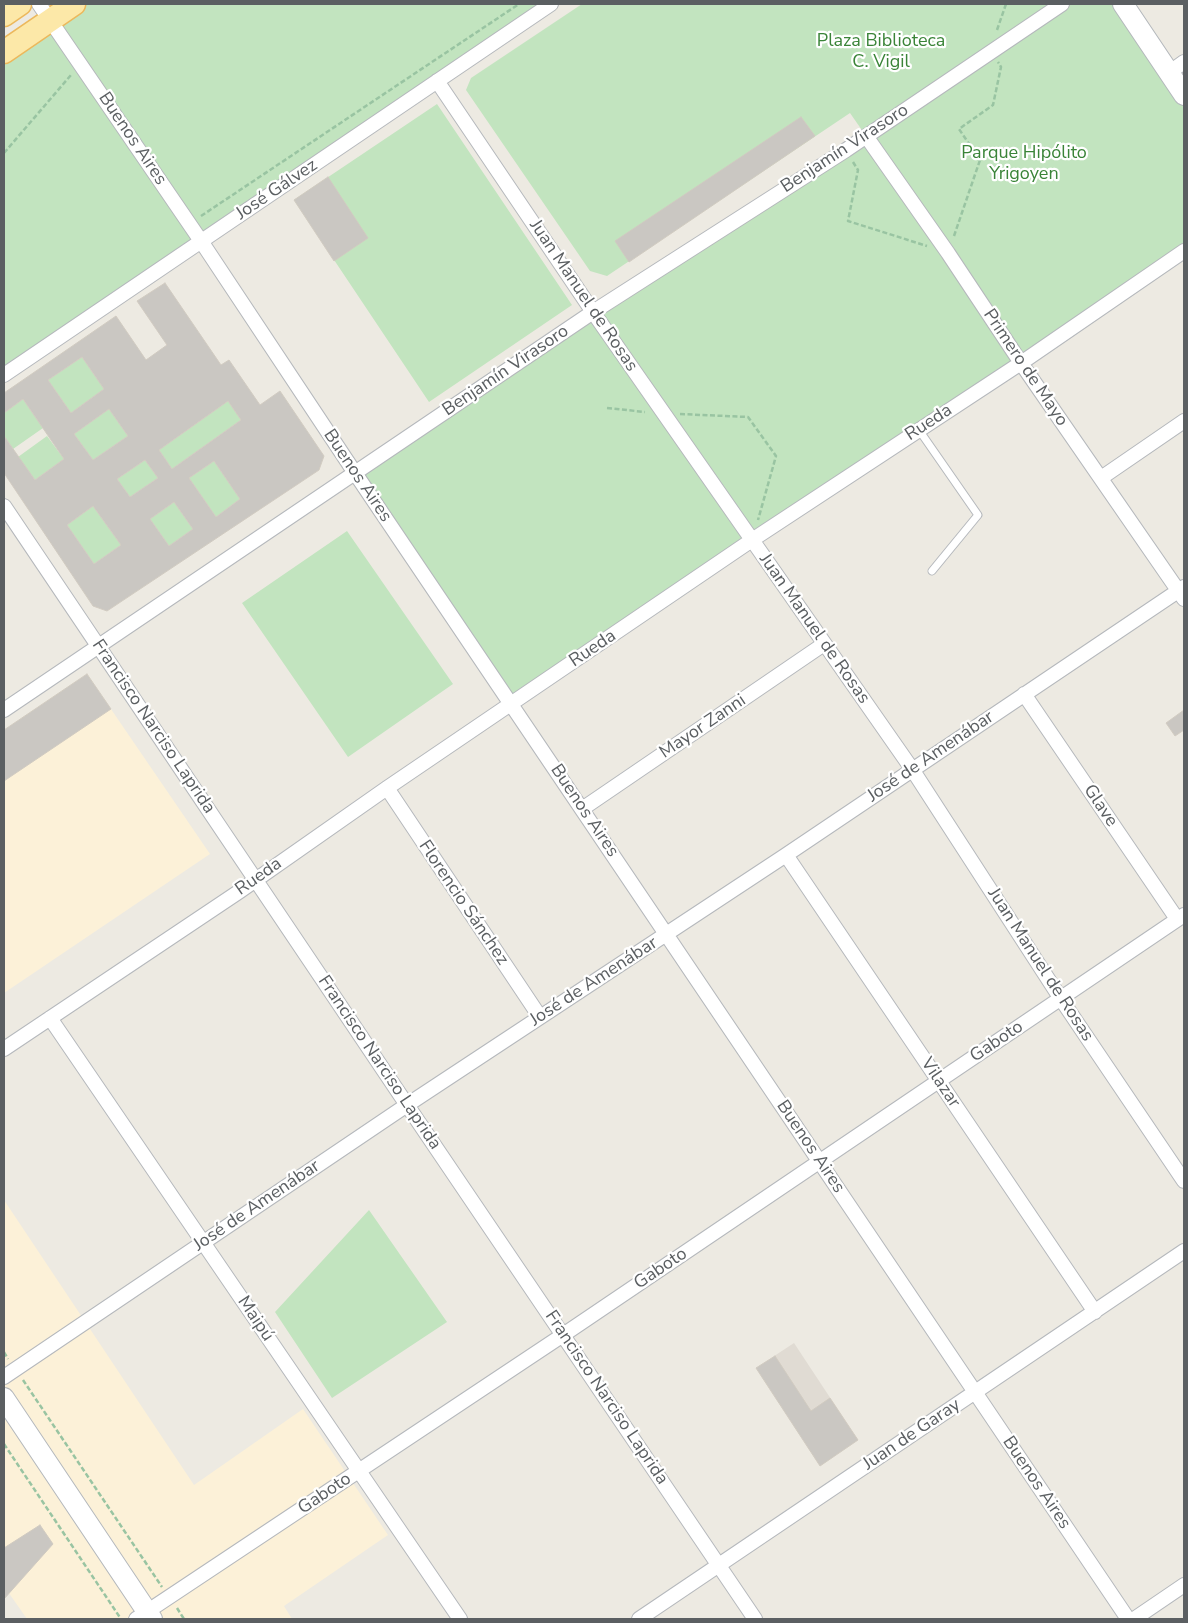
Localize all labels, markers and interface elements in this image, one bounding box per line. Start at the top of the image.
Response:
park label: Plaza Biblioteca C. Vigil [817,31,945,74]
street label: Buenos Aires [93,89,171,189]
street label: Benjamín Virasoro [777,100,913,198]
park label: Parque Hipólito Yrigoyen [961,143,1087,186]
street label: José Gálvez [232,155,322,225]
street label: Juan Manuel de Rosas [524,216,642,376]
street label: Primero de Mayo [978,305,1072,431]
street label: Benjamín Virasoro [439,321,573,421]
street label: Rueda [901,400,957,446]
street label: Buenos Aires [318,426,396,526]
street label: Juan Manuel de Rosas [754,550,874,708]
street label: Rueda [566,626,620,672]
street label: Francisco Narciso Laprida [87,636,219,818]
street label: Mayor Zanni [656,690,750,764]
street label: José de Amenábar [864,707,998,807]
street label: Buenos Aires [545,761,623,861]
street label: Glave [1078,781,1122,831]
street label: Florencio Sánchez [413,837,513,969]
street label: Rueda [232,853,286,901]
street label: Juan Manuel de Rosas [982,884,1098,1046]
street label: José de Amenábar [526,933,662,1031]
street label: Francisco Narciso Laprida [313,972,445,1154]
street label: Gaboto [966,1016,1028,1068]
street label: Vilazar [915,1054,965,1112]
street label: Buenos Aires [771,1097,849,1197]
street label: José de Amenábar [190,1156,324,1256]
street label: Gaboto [630,1243,692,1295]
street label: Maipú [232,1292,278,1346]
street label: Francisco Narciso Laprida [540,1307,672,1489]
street label: Juan de Garay [859,1395,965,1475]
street label: Buenos Aires [997,1433,1075,1533]
street label: Gaboto [294,1468,356,1520]

